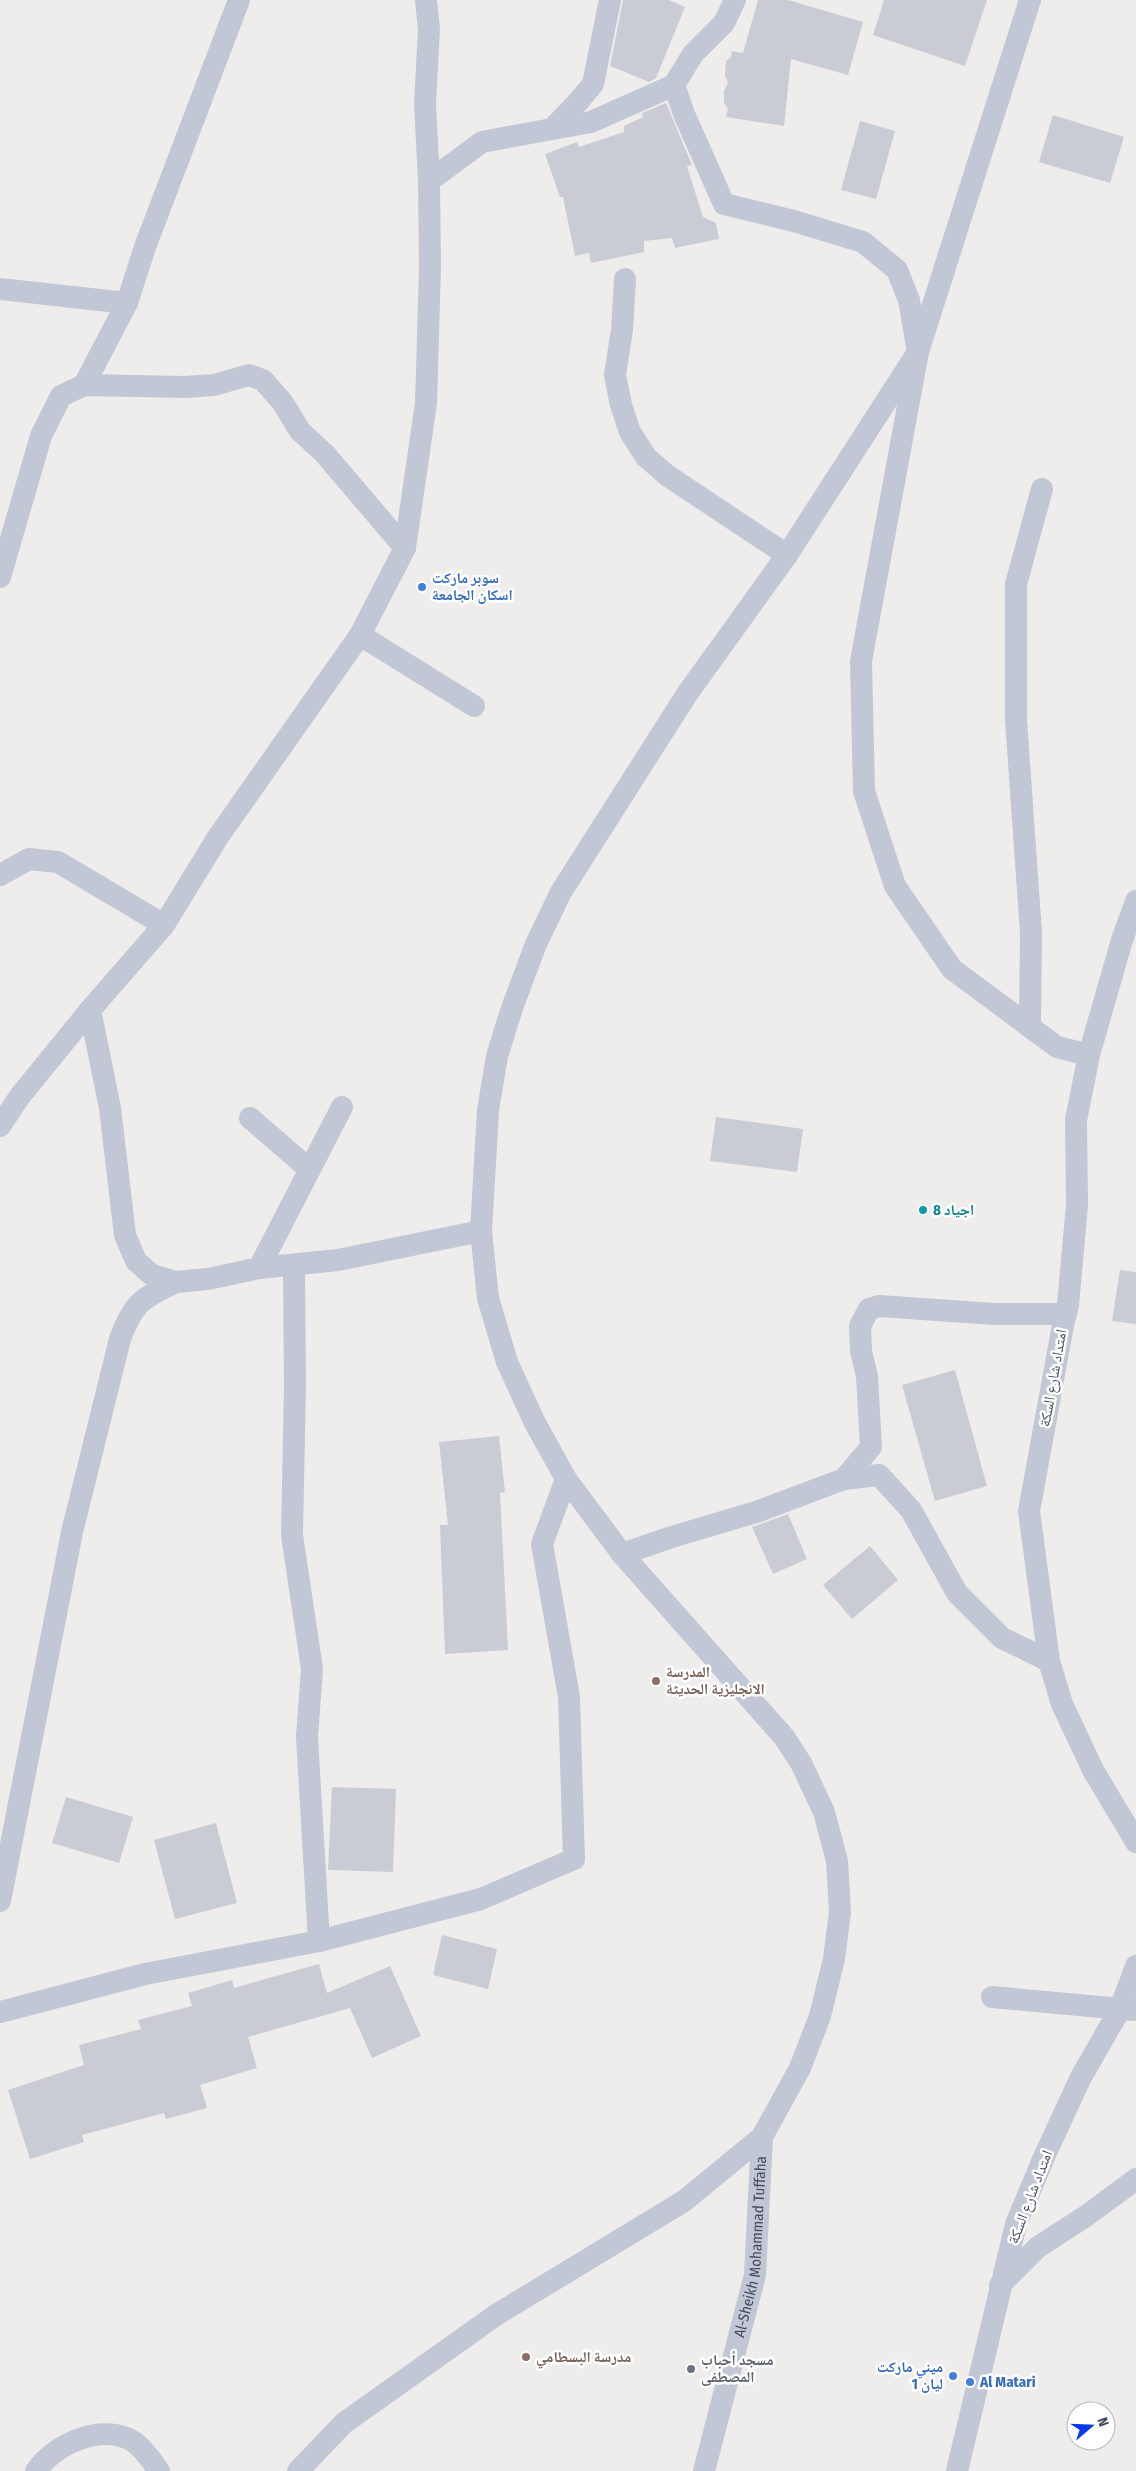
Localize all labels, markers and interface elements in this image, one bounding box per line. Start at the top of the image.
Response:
place label: سوبر ماركت اسكان الجامعة [432,569,513,604]
marker: سوبر ماركت اسكان الجامعة [416,581,428,593]
place label: اجياد 8 [933,1201,974,1219]
marker: اجياد 8 [917,1204,929,1216]
street label: امتداد شارع السكة [1036,1328,1071,1428]
place label: المدرسة الانجليزية الحديثة [666,1663,765,1698]
marker: المدرسة الانجليزية الحديثة [650,1675,662,1687]
street label: امتداد شارع السكة [1004,2148,1057,2247]
street label: Al-Sheikh Mohammad Tuffaha [730,2156,770,2339]
place label: مدرسة البسطامي [536,2348,631,2369]
marker: مدرسة البسطامي [520,2351,532,2363]
place label: مسجد أحباب المصطفى [701,2351,774,2386]
place label: ميني ماركت ليان 1 [877,2358,943,2393]
marker: مسجد أحباب المصطفى [685,2363,697,2375]
marker: ميني ماركت ليان 1 [947,2370,959,2382]
place label: Al Matari [979,2373,1036,2391]
marker: Al Matari [964,2376,976,2388]
north arrow [1066,2401,1116,2451]
text: N [1093,2415,1112,2429]

